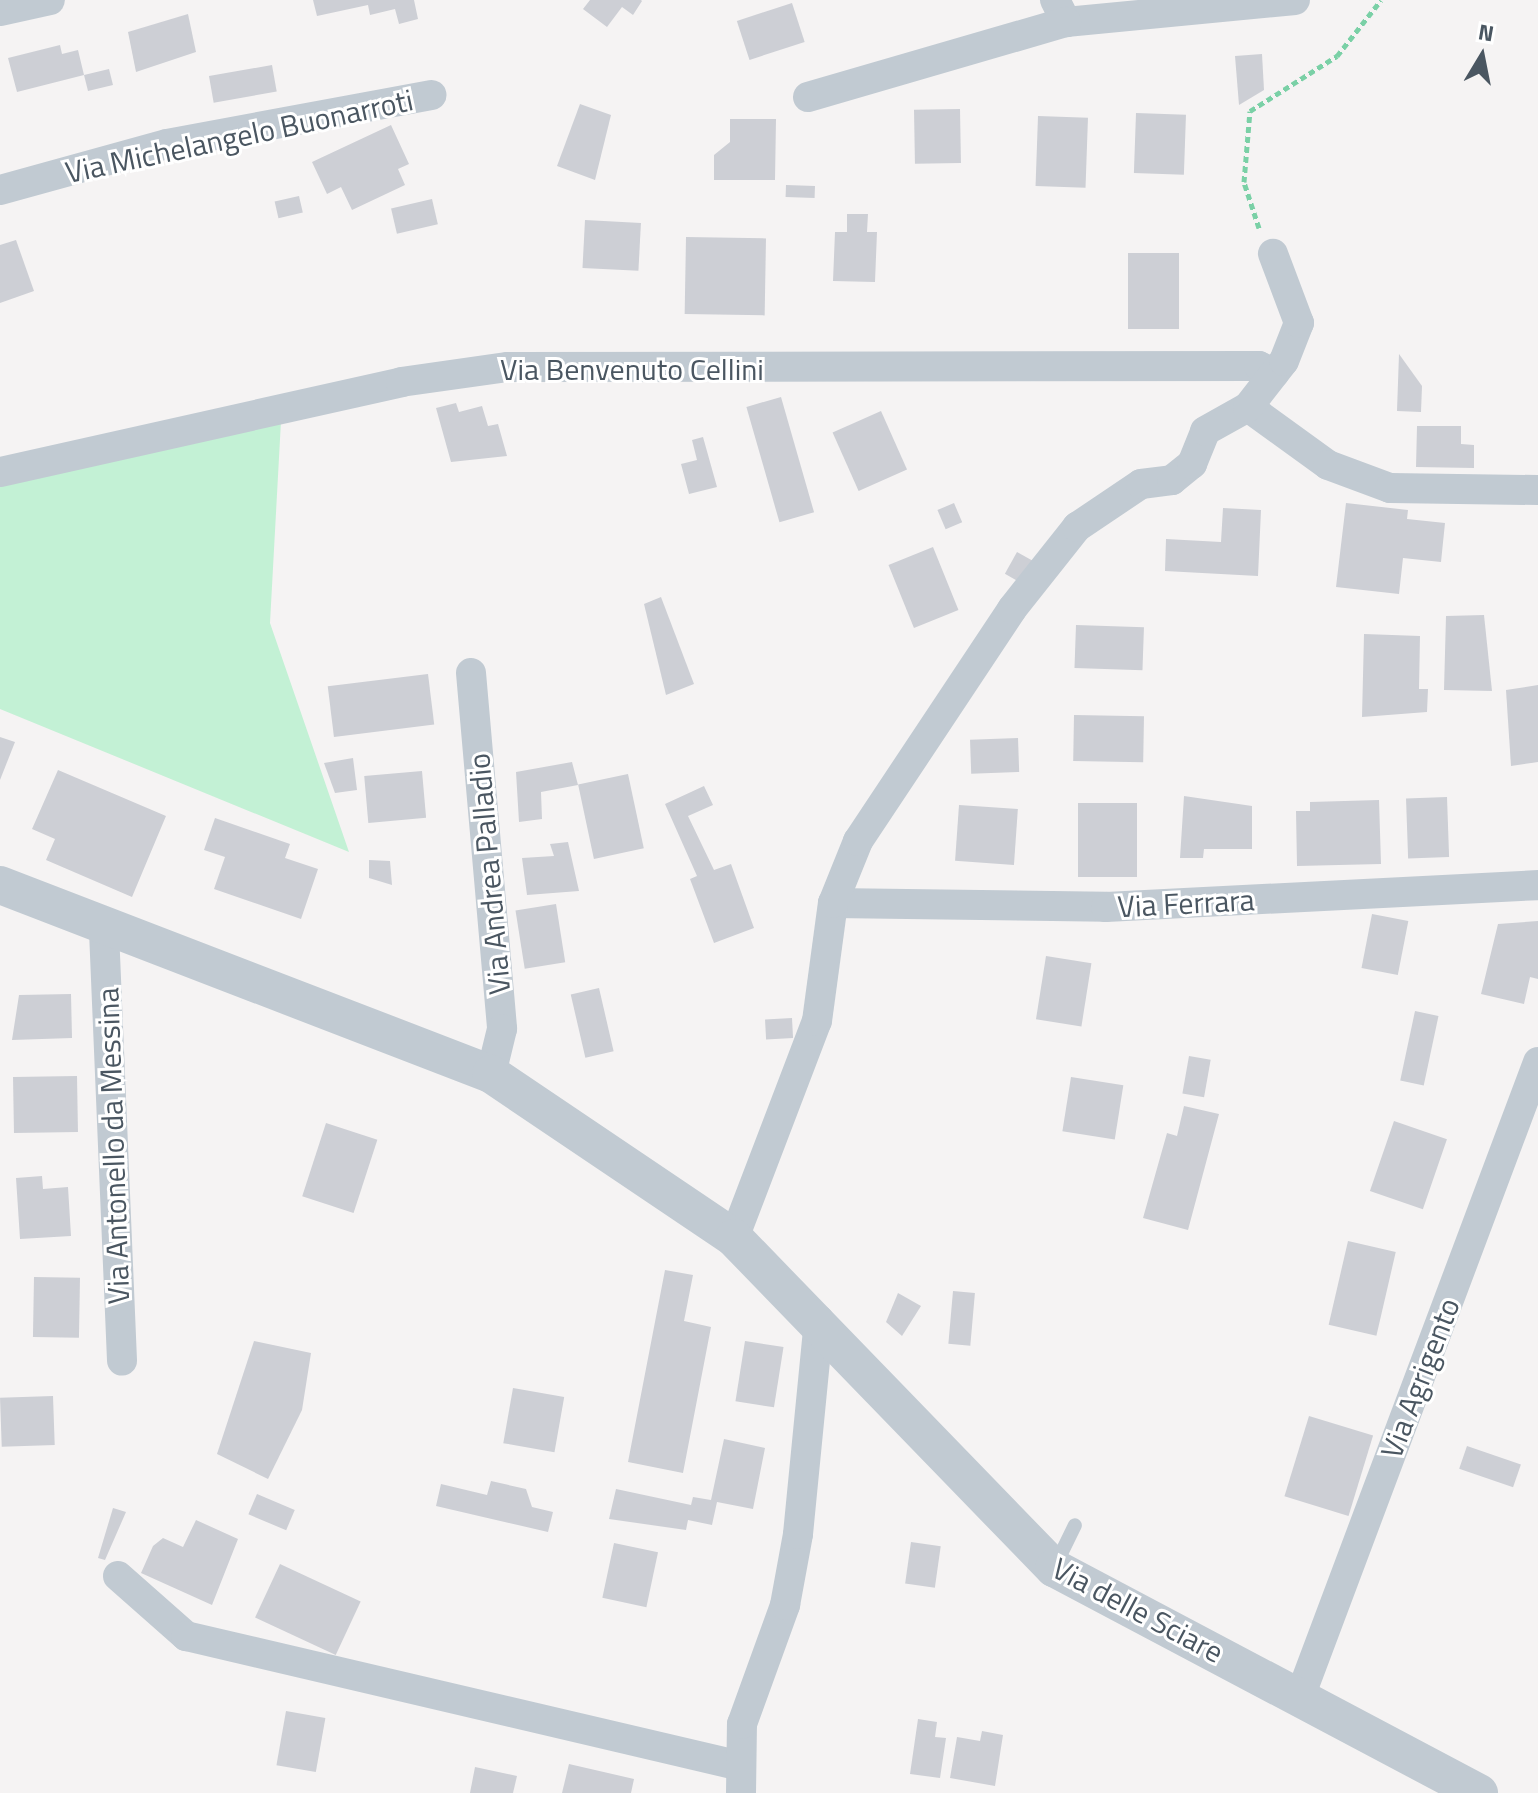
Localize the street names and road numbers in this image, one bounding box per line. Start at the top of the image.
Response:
street label: Via Michelangelo Buonarroti [62,82,416,190]
street label: Via Benvenuto Cellini [500,351,764,387]
street label: Via Andrea Palladio [461,752,517,996]
street label: Via Ferrara [1117,881,1255,925]
street label: Via Antonello da Messina [89,987,137,1305]
street label: Via Agrigento [1373,1293,1467,1463]
street label: Via delle Sciare [1046,1550,1230,1670]

